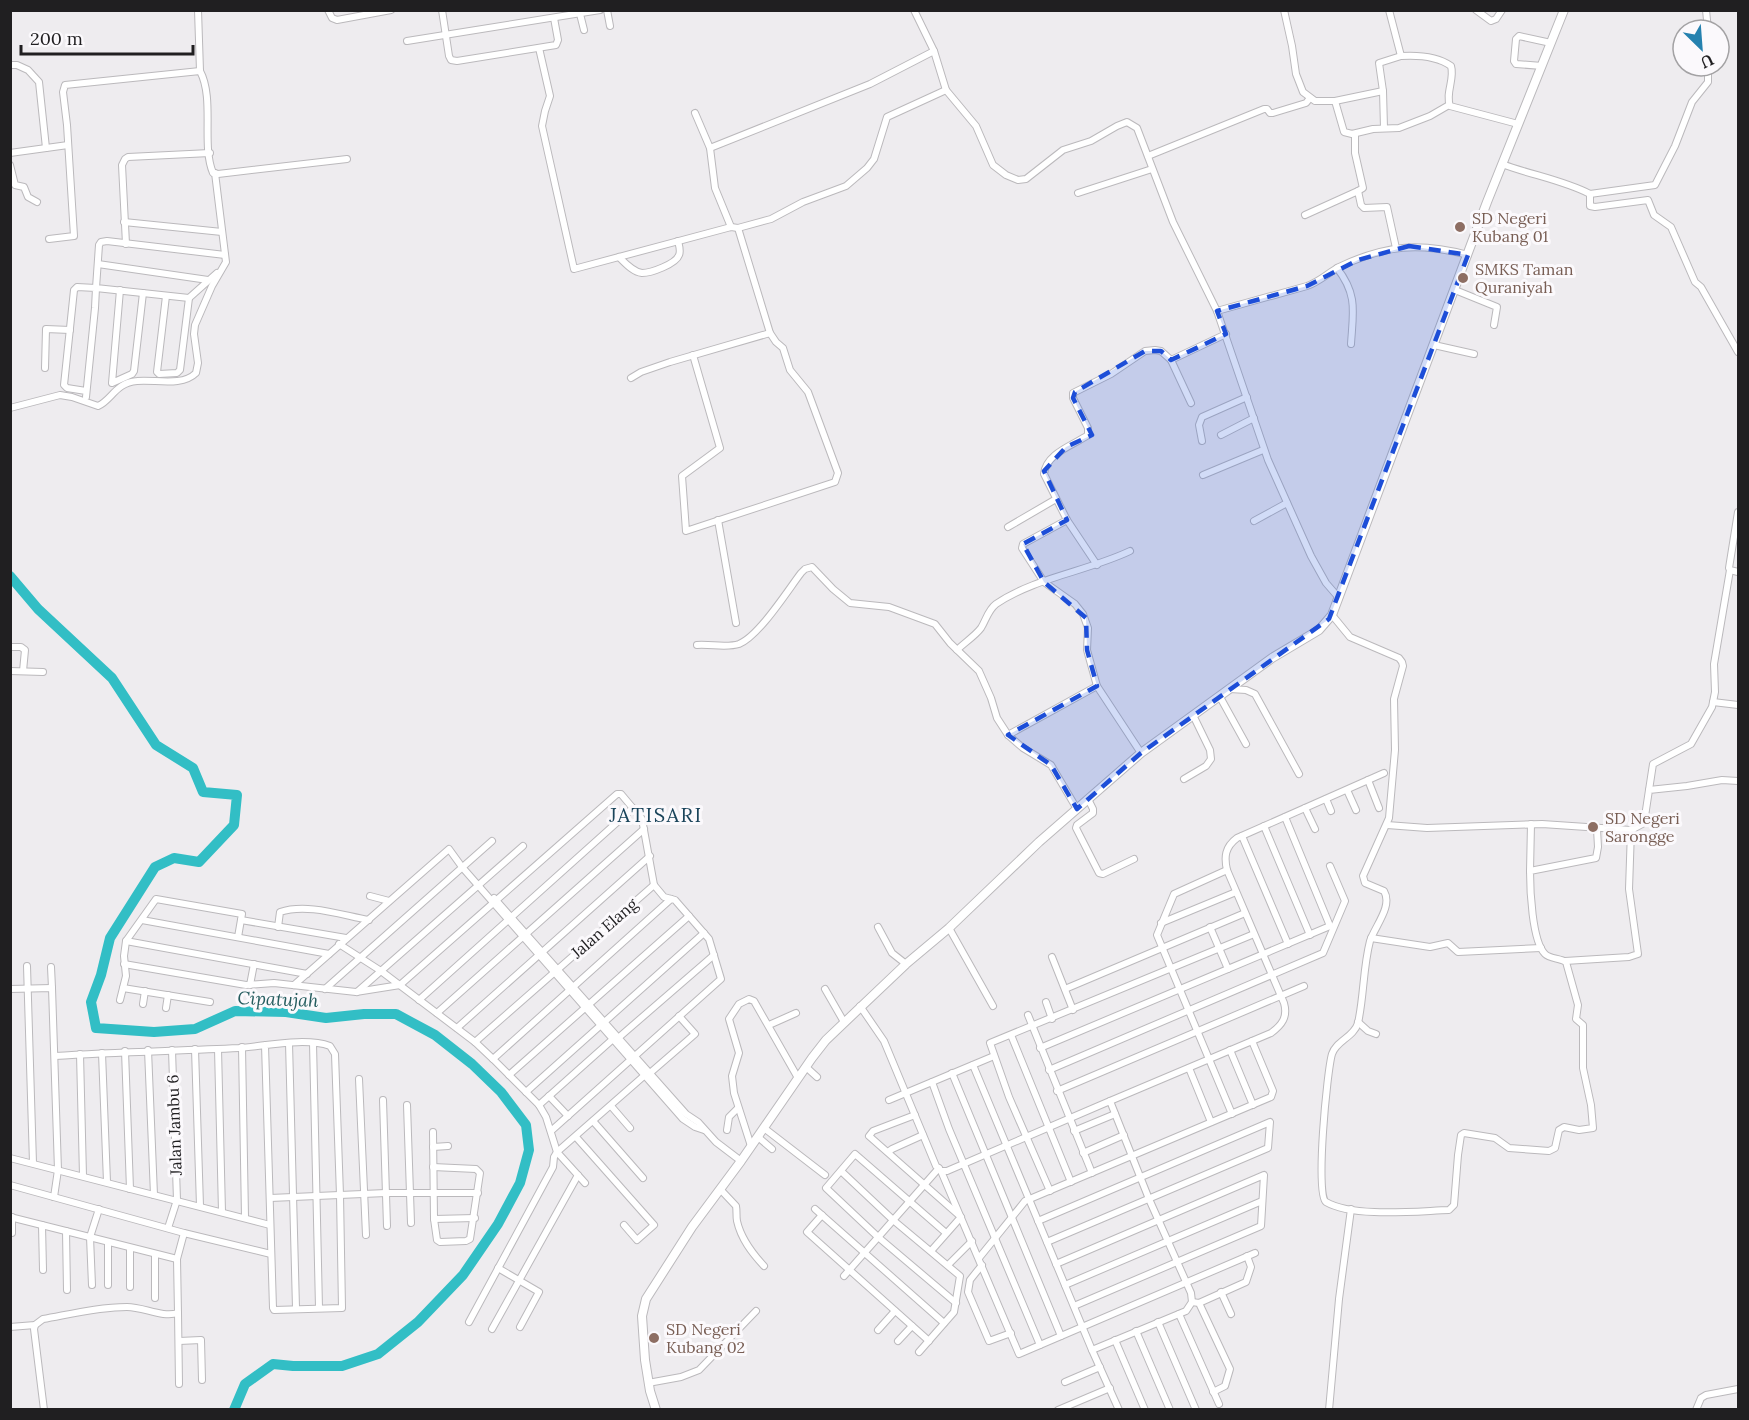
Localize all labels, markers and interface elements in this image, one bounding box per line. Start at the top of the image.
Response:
scale bar [21,18,194,56]
north arrow [1671,18,1731,78]
text: 200 m [30,27,83,50]
text: U [1698,50,1717,73]
place label: SD Negeri Kubang 01 [1472,208,1549,246]
marker: SD Negeri Kubang 01 [1453,220,1467,234]
place label: SMKS Taman Quraniyah [1475,259,1574,297]
marker: SMKS Taman Quraniyah [1456,271,1470,285]
district label: JATISARI [608,802,703,827]
place label: SD Negeri Sarongge [1605,808,1680,846]
marker: SD Negeri Sarongge [1586,820,1600,834]
street label: Jalan Elang [566,893,642,963]
water label: Cipatujah [237,986,320,1012]
street label: Jalan Jambu 6 [162,1074,186,1177]
place label: SD Negeri Kubang 02 [666,1319,745,1357]
marker: SD Negeri Kubang 02 [647,1331,661,1345]

